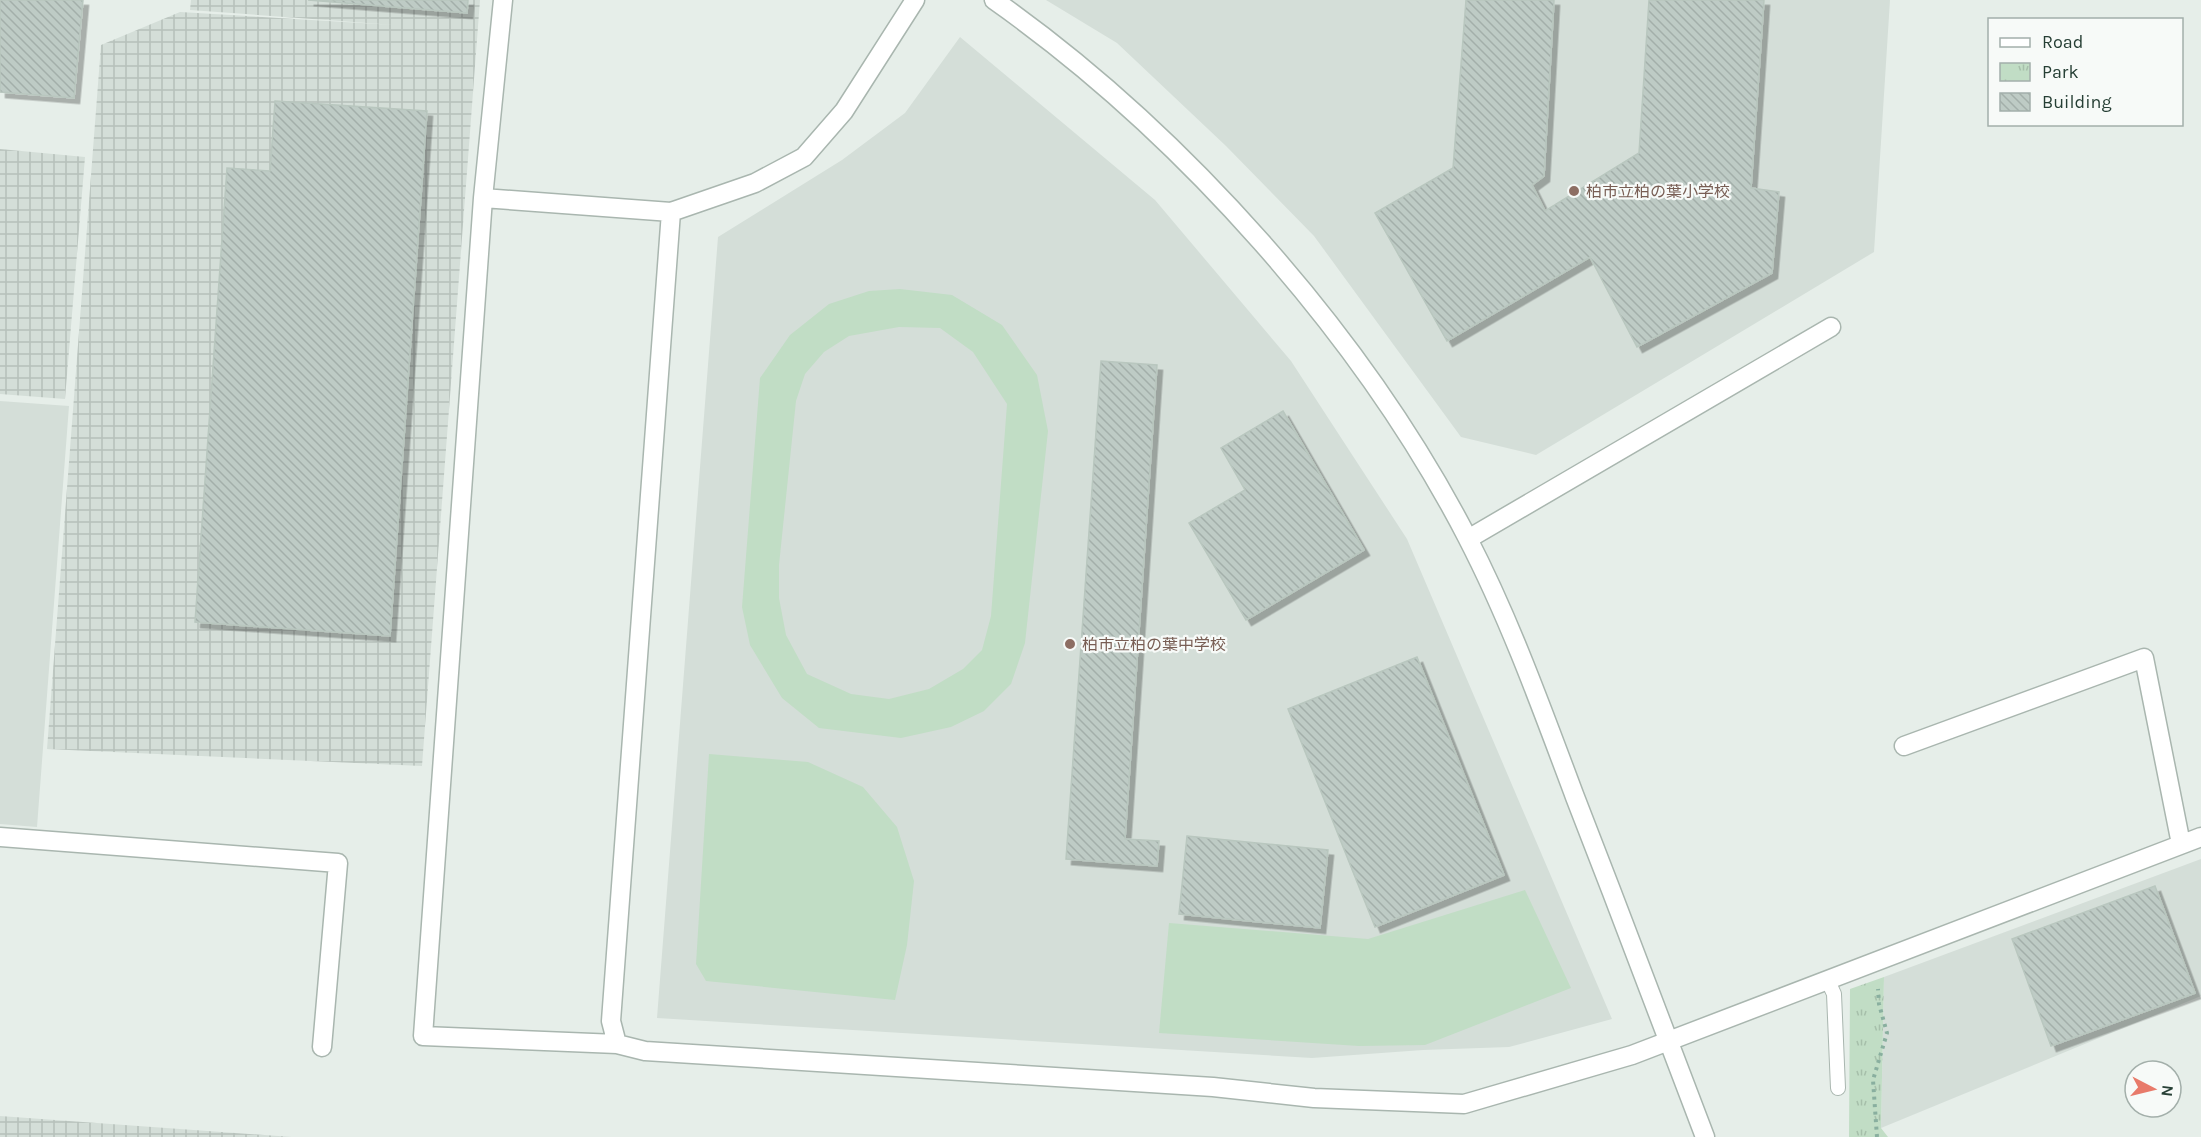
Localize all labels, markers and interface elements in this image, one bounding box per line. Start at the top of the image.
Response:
legend [1988,18,2183,126]
text: Road [2042,31,2083,53]
text: Park [2042,61,2079,83]
text: Building [2042,91,2112,113]
place label: 柏市立柏の葉小学校 [1586,182,1730,201]
marker: 柏市立柏の葉小学校 [1567,184,1581,198]
place label: 柏市立柏の葉中学校 [1082,635,1226,654]
marker: 柏市立柏の葉中学校 [1063,637,1077,651]
north arrow [2123,1059,2183,1119]
text: N [2157,1084,2178,1098]

